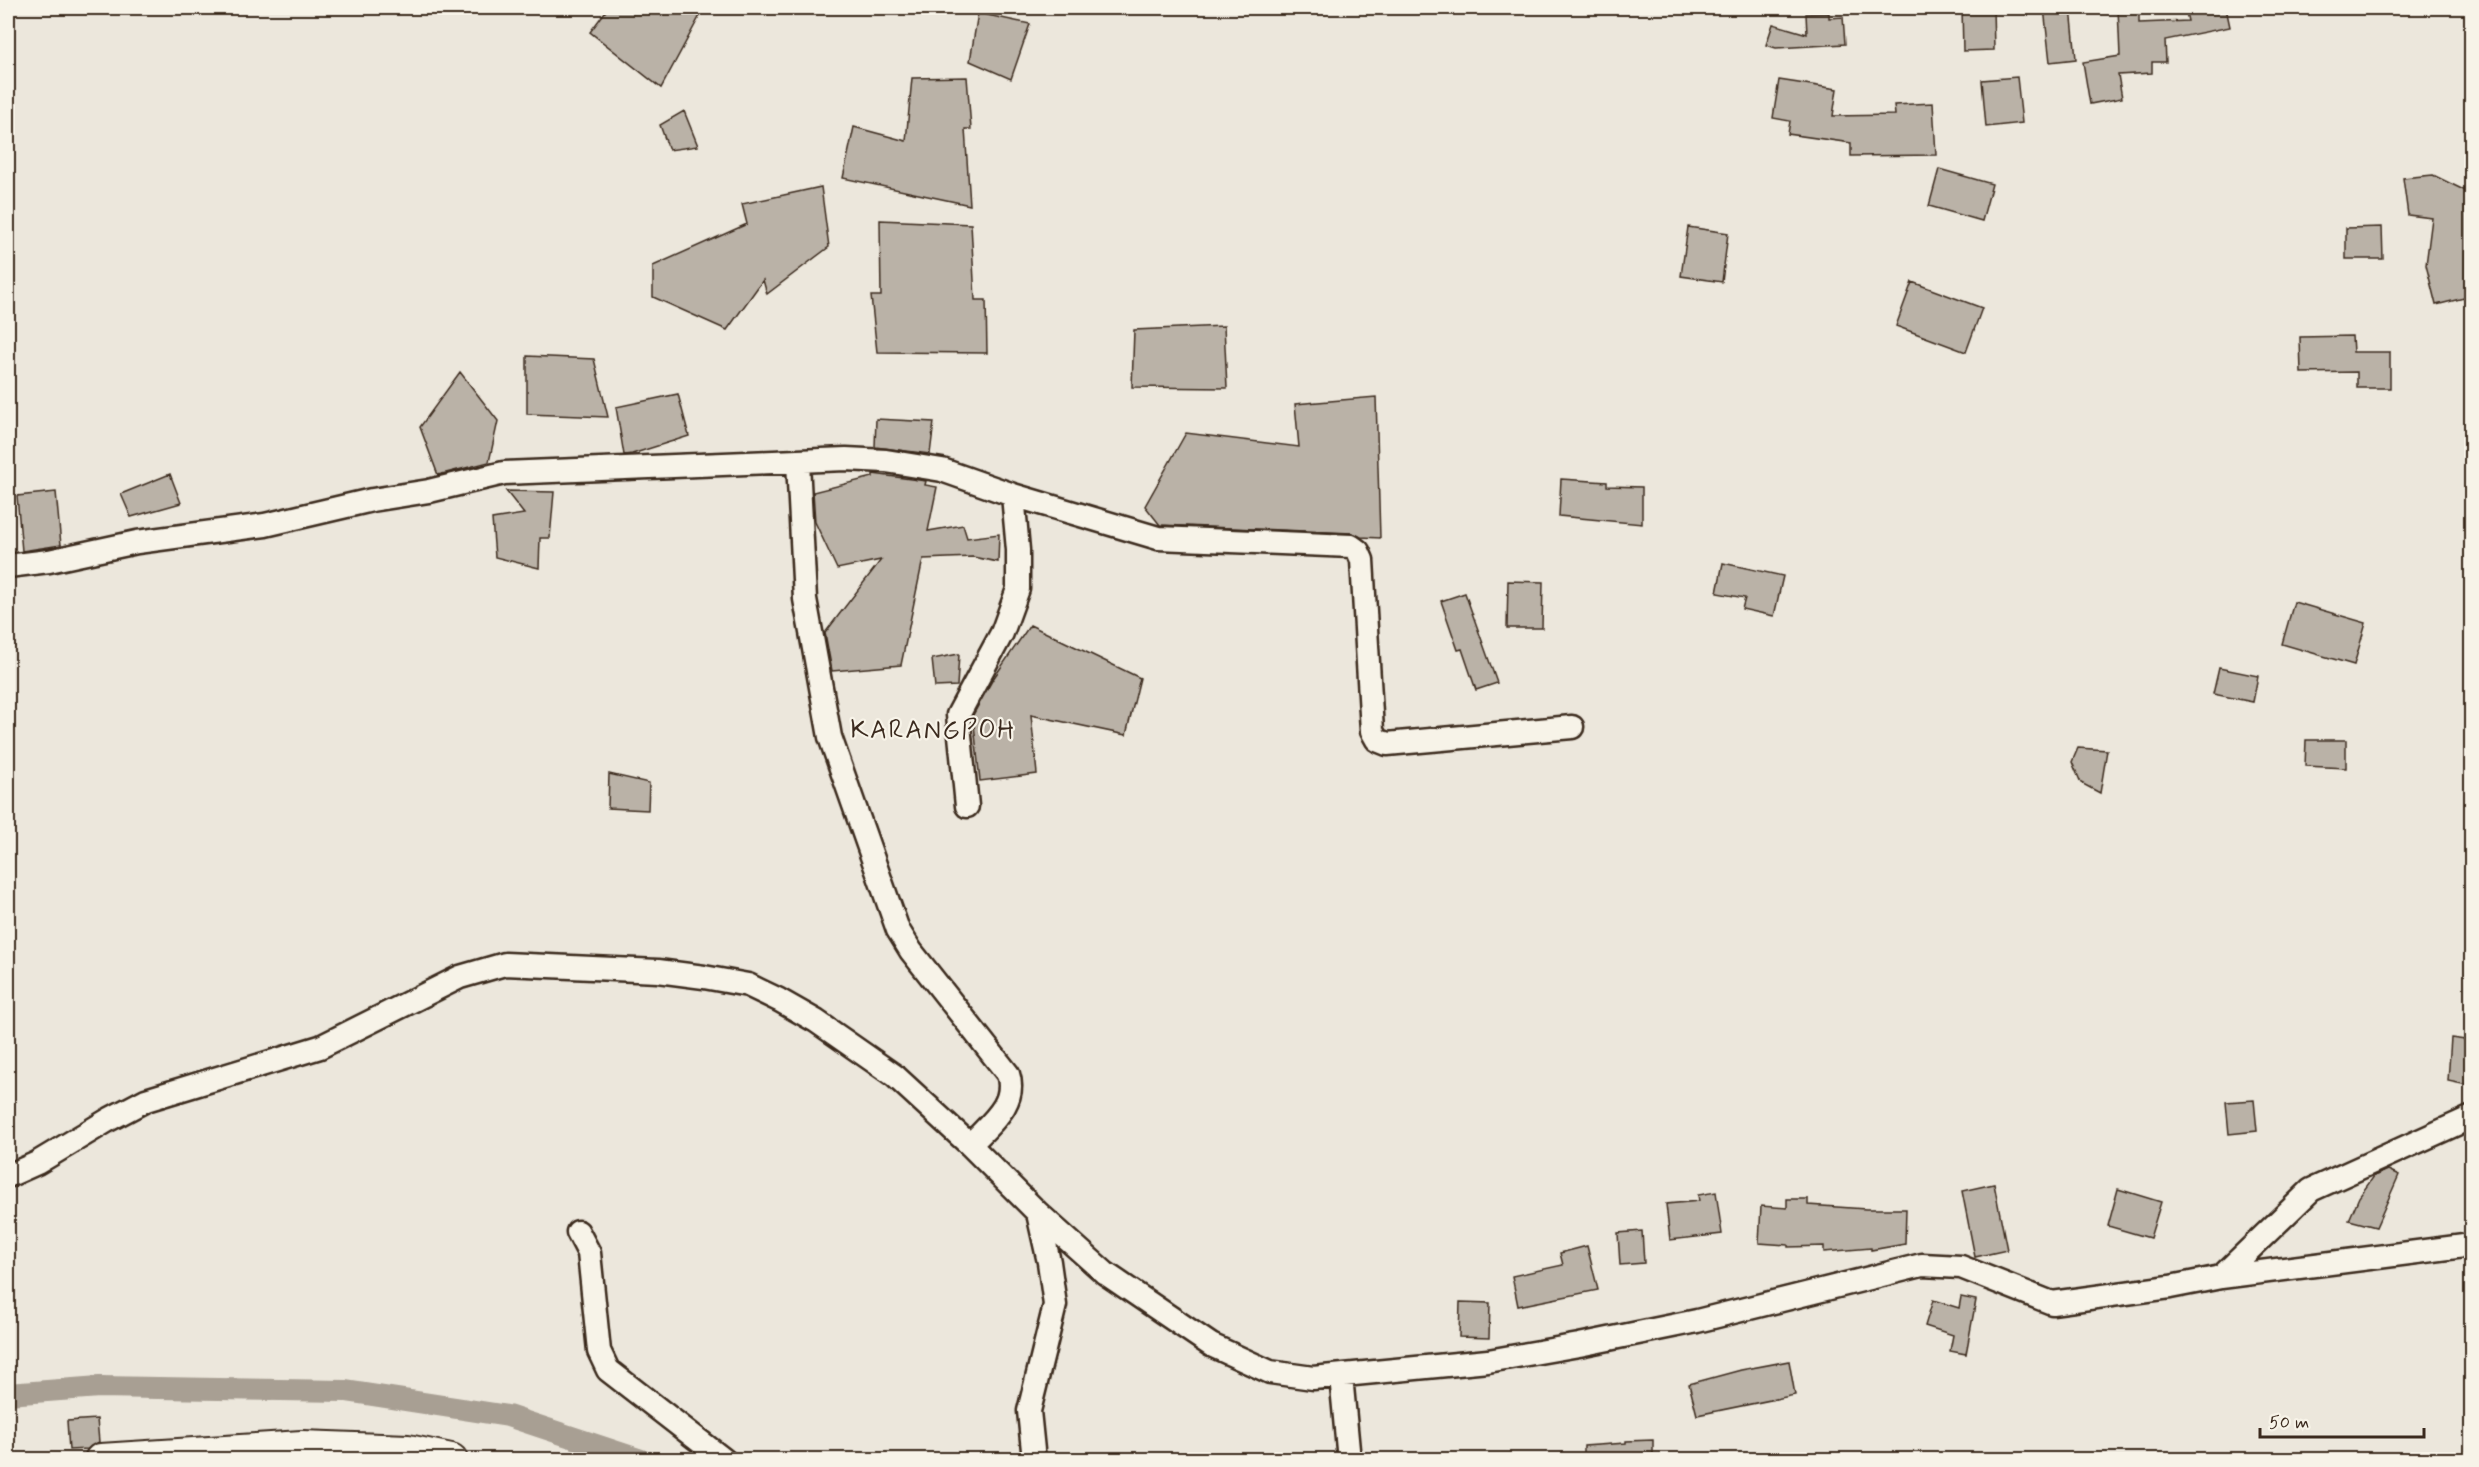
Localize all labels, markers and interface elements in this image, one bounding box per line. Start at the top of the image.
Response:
district label: KARANGPOH [850,714,1016,748]
scale bar [2260,1401,2424,1439]
text: 50 m [2269,1411,2309,1435]

